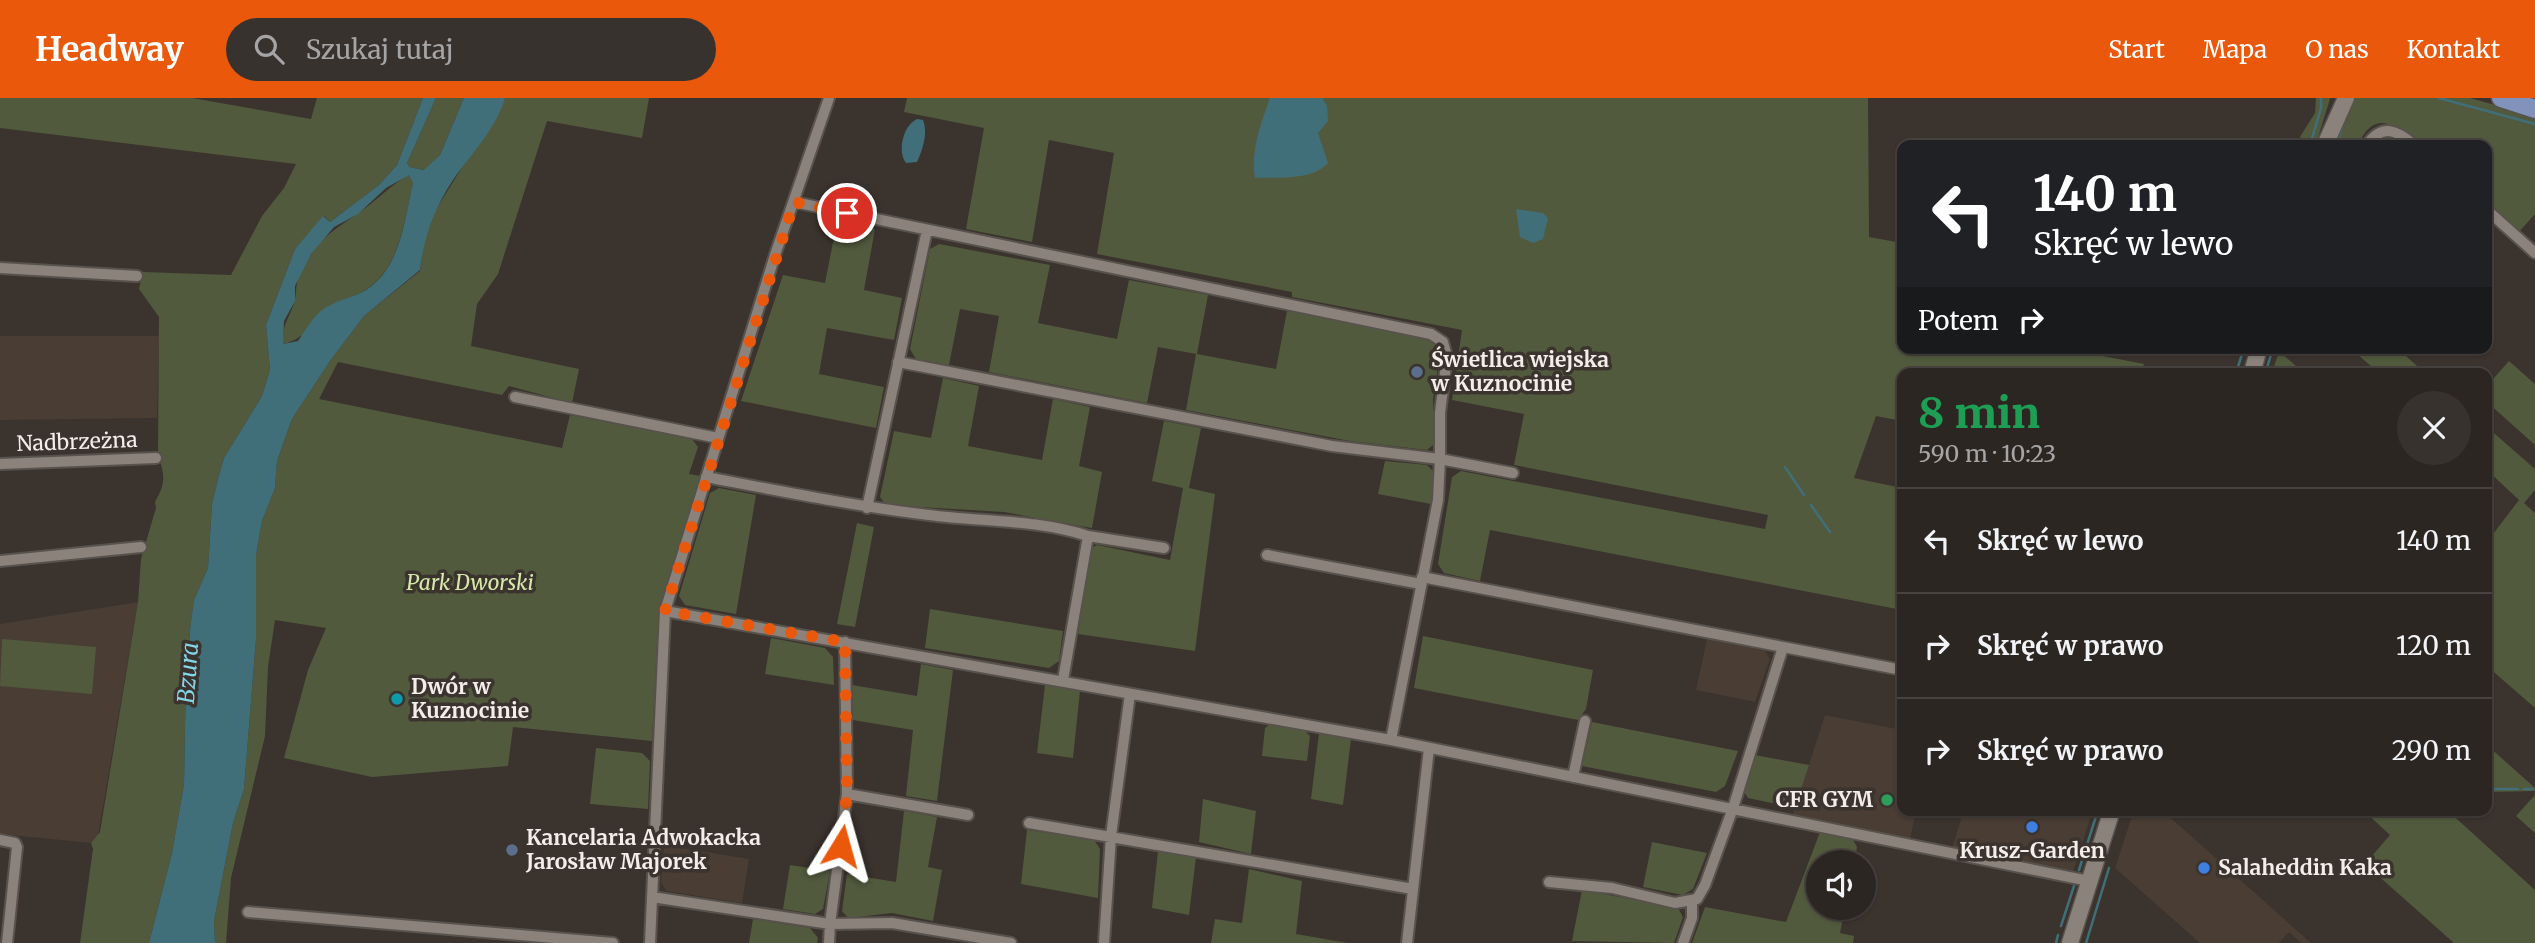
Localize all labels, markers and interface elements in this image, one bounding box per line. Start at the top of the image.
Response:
search box [226,18,716,81]
text: Headway [35,29,184,70]
icon: search [250,30,288,68]
text: Szukaj tutaj [306,33,454,66]
text: Start [2108,34,2165,65]
text: Mapa [2203,34,2267,65]
text: O nas [2305,34,2369,65]
text: Kontakt [2407,34,2500,65]
text: 140 m [2033,163,2177,224]
icon: left [1918,168,2009,259]
pin [817,183,877,243]
icon: arrive [828,194,866,232]
text: Skręć w lewo [2033,224,2233,264]
icon: right [2012,301,2050,339]
text: Potem [1918,304,1998,337]
place label: Świetlica wiejska w Kuznocinie [1430,345,1609,397]
marker: Świetlica wiejska w Kuznocinie [1409,364,1425,380]
text: 8 min [1918,387,2040,439]
button: close [2397,391,2471,465]
street label: Nadbrzeżna [16,426,138,457]
text: 590 m · 10:23 [1918,439,2056,468]
icon: left [1918,522,1956,560]
text: Skręć w lewo [1977,524,2144,557]
text: 140 m [2396,524,2471,557]
park label: Park Dworski [406,569,534,596]
icon: right [1918,627,1956,665]
text: Skręć w prawo [1977,629,2164,662]
text: 120 m [2396,629,2471,662]
water label: Bzura [171,641,204,705]
place label: Dwór w Kuznocinie [411,673,529,724]
marker: Dwór w Kuznocinie [389,691,405,707]
icon: right [1918,732,1956,770]
text: Skręć w prawo [1977,734,2164,767]
text: 290 m [2392,734,2471,767]
place label: CFR GYM [1776,786,1874,813]
marker: CFR GYM [1879,792,1895,808]
position arrow [804,809,878,883]
marker: Krusz-Garden [2024,819,2040,835]
place label: Kancelaria Adwokacka Jarosław Majorek [525,824,761,875]
place label: Krusz-Garden [1959,837,2105,864]
marker: Kancelaria Adwokacka Jarosław Majorek [504,842,520,858]
map controls [1806,850,1876,920]
button: sound [1806,850,1876,920]
place label: Salaheddin Kaka [2218,854,2392,881]
marker: Salaheddin Kaka [2196,860,2212,876]

